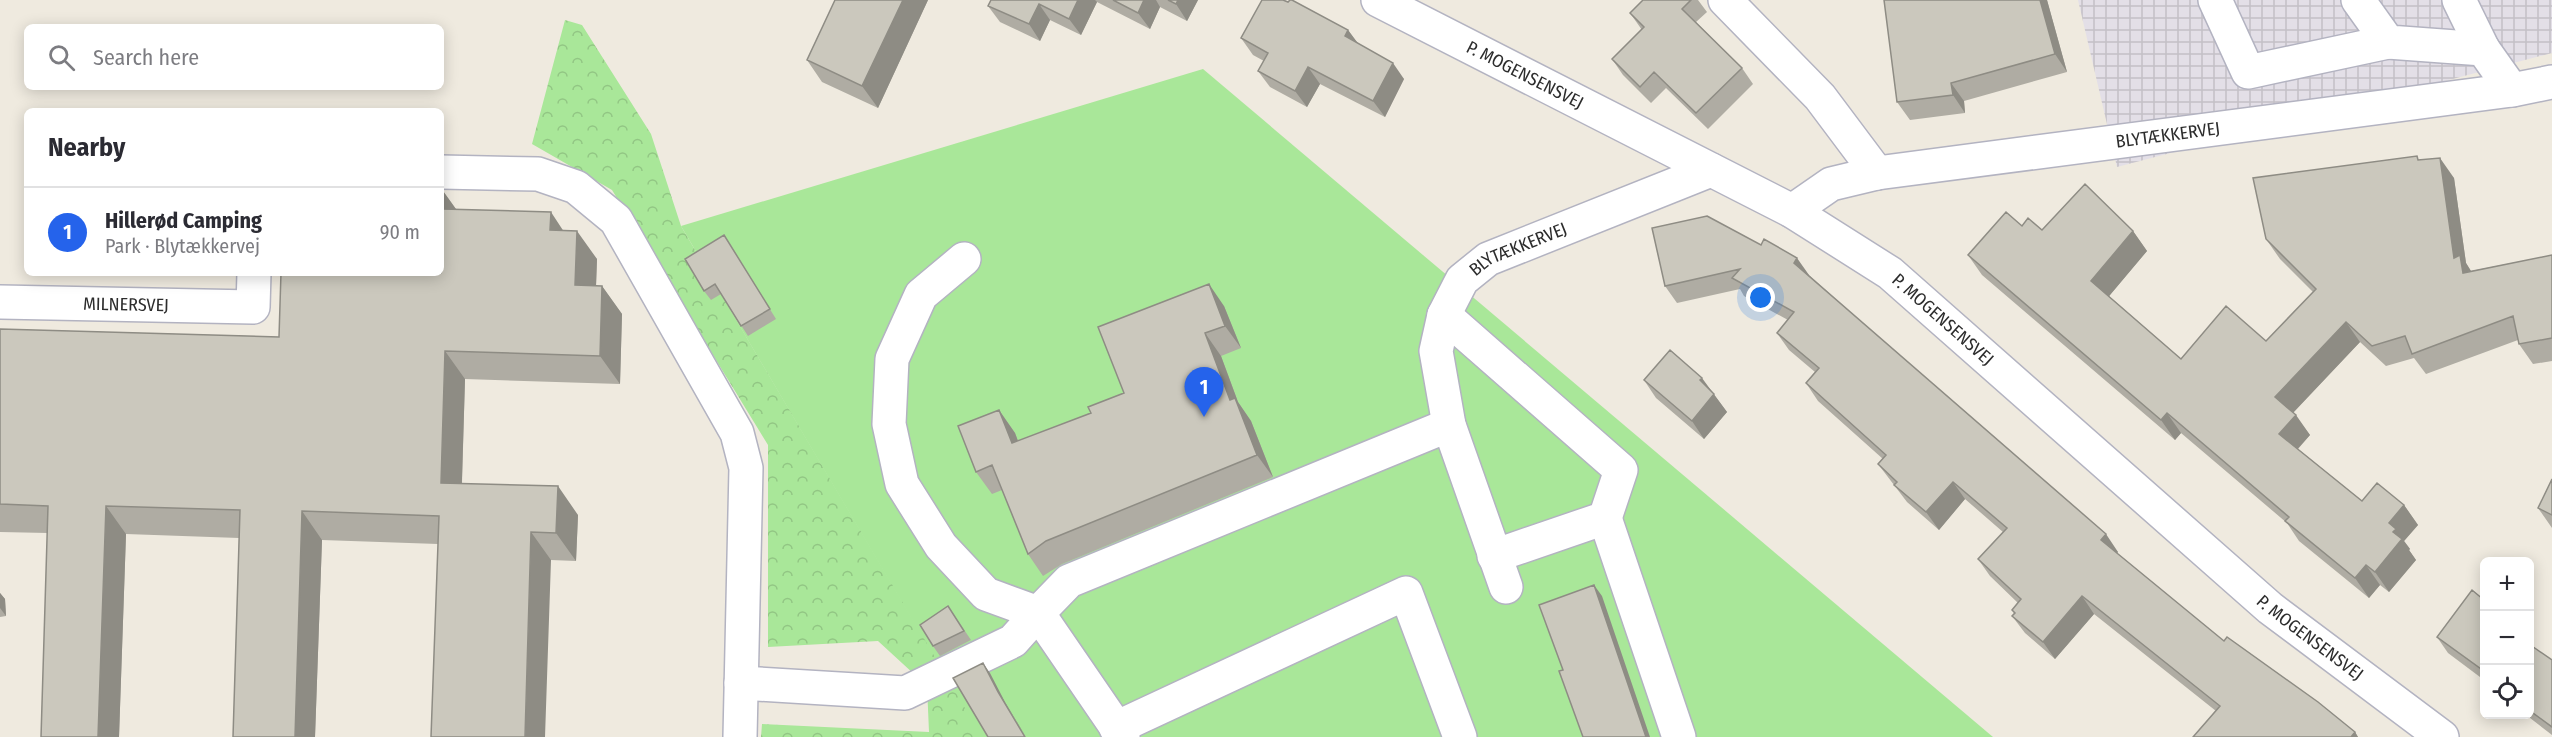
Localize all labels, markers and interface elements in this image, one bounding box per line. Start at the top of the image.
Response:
search box [24,24,444,90]
street label: P. MOGENSENSVEJ [1463,36,1587,114]
icon: search [45,41,78,74]
text: Search here [93,44,199,71]
street label: BLYTÆKKERVEJ [2114,117,2221,153]
text: Nearby [48,132,125,163]
text: Hillerød Camping [105,207,262,234]
street label: BLYTÆKKERVEJ [1465,218,1570,281]
text: 1 [63,220,72,244]
text: 90 m [380,220,420,244]
text: Park · Blytækkervej [105,234,260,258]
street label: P. MOGENSENSVEJ [1887,269,1998,370]
your location [1746,283,1775,312]
street label: MILNERSVEJ [83,293,169,316]
pin: 1 [1184,368,1224,417]
map controls [2480,557,2534,719]
button: + [2480,557,2534,611]
street label: P. MOGENSENSVEJ [2252,590,2368,685]
button: − [2480,611,2534,665]
button: locate [2480,665,2534,719]

